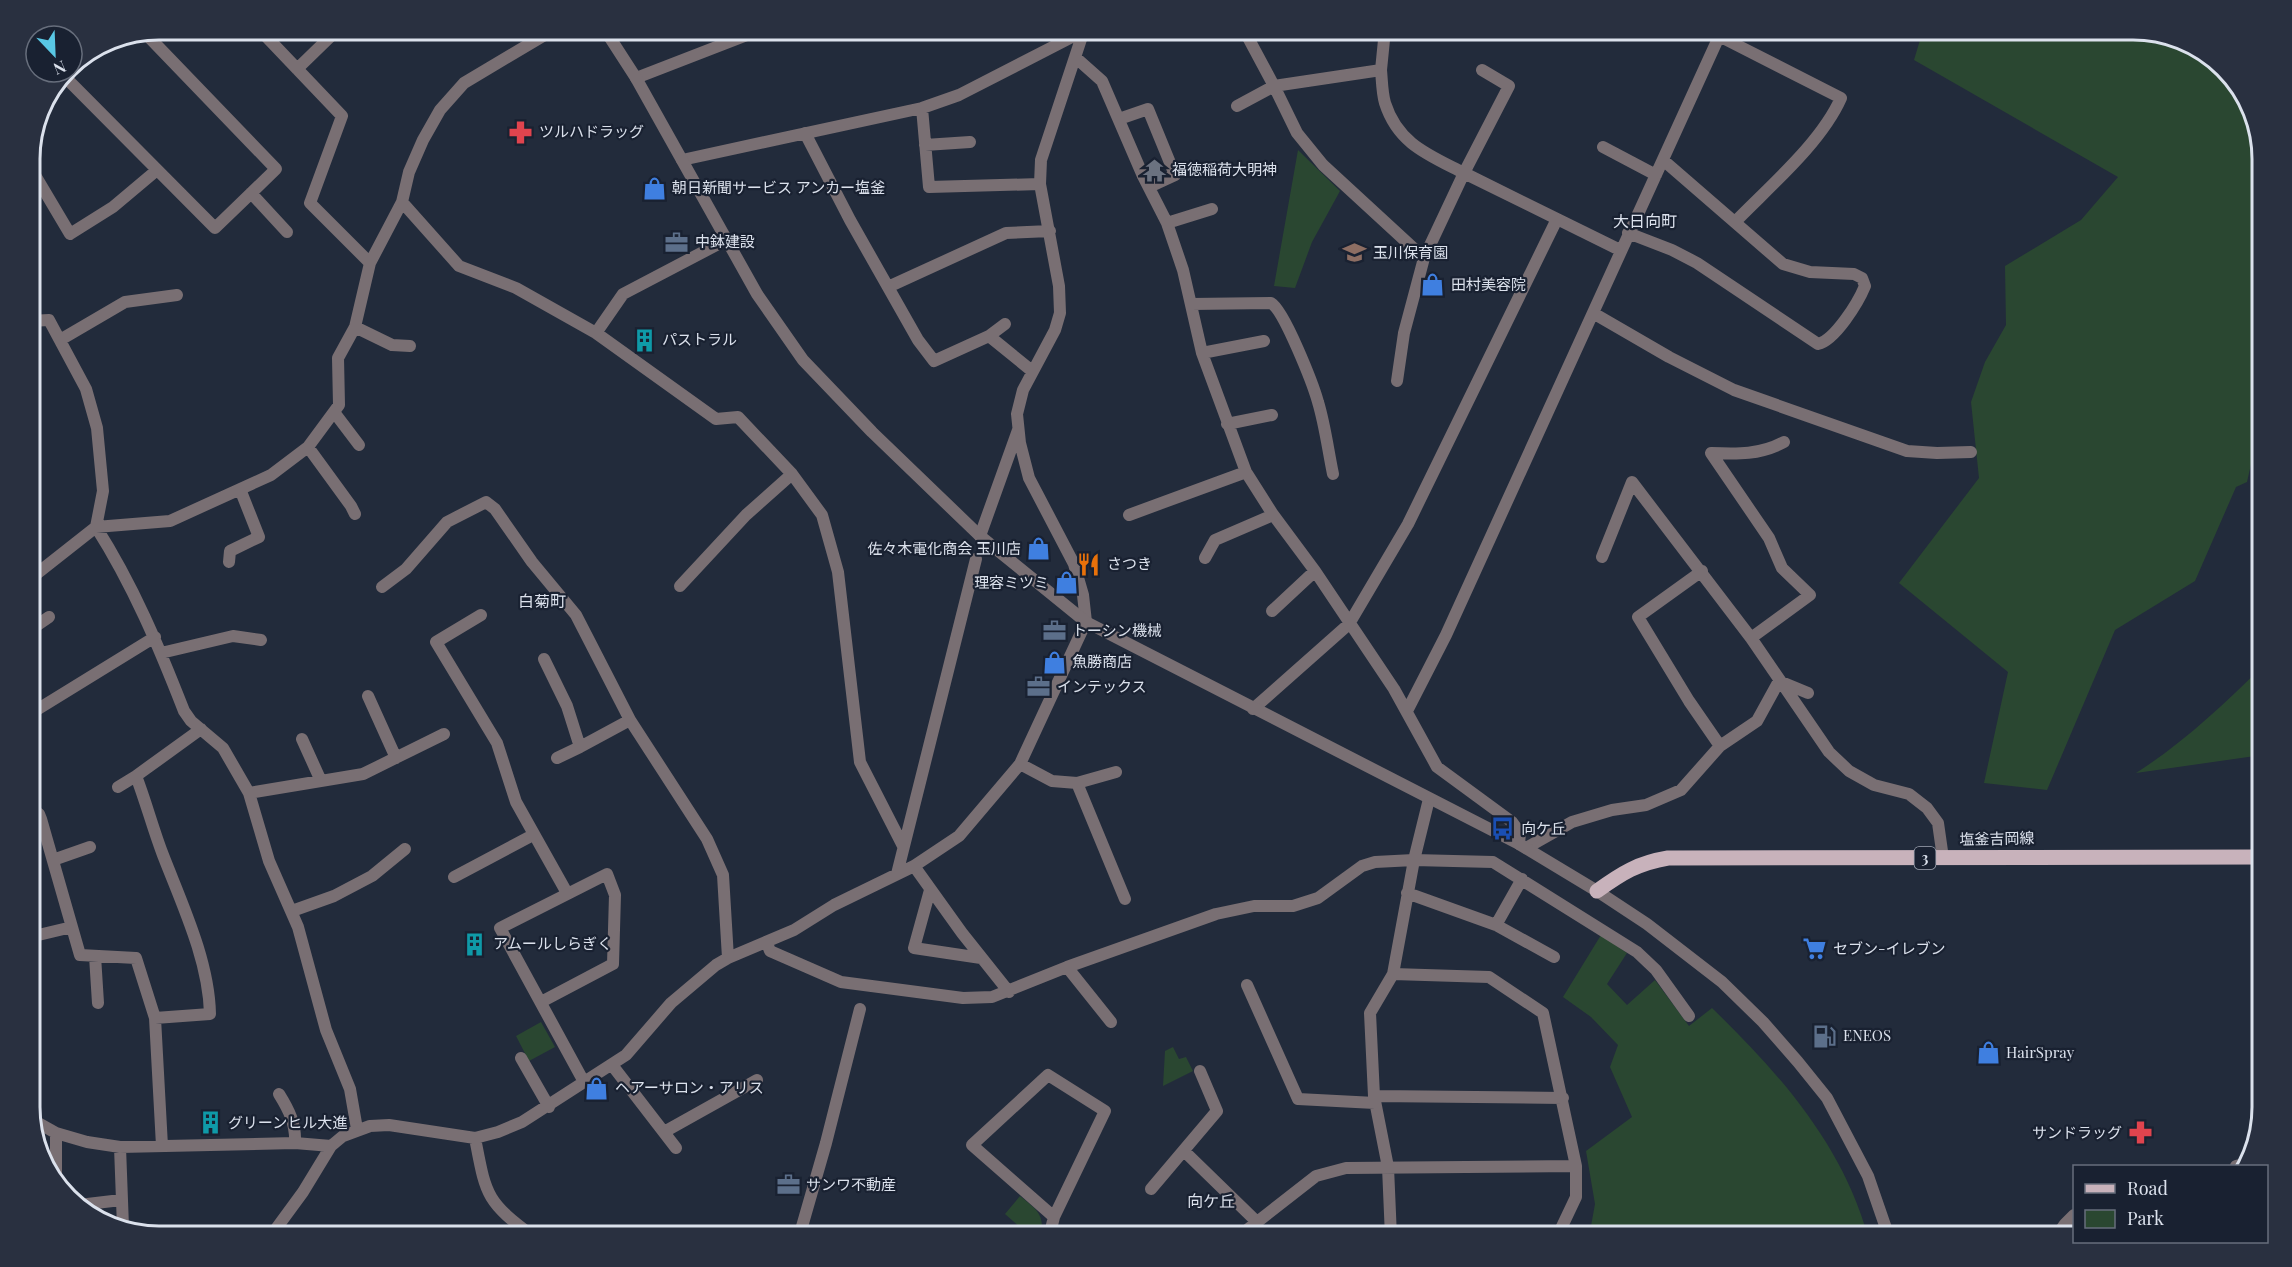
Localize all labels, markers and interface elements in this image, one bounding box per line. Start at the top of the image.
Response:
north arrow [24,24,84,84]
text: N [50,56,69,80]
pharmacy icon: ツルハドラッグ [508,119,534,145]
place label: ツルハドラッグ [539,121,644,141]
temple icon: 福徳稲荷大明神 [1141,157,1167,183]
place label: 福徳稲荷大明神 [1172,159,1277,179]
shop icon: 朝日新聞サービス アンカー塩釜 [641,175,667,201]
place label: 朝日新聞サービス アンカー塩釜 [672,177,885,197]
district label: 大日向町 [1613,210,1677,231]
office icon: 中鉢建設 [664,229,690,255]
place label: 中鉢建設 [695,231,755,251]
school or university icon: 玉川保育園 [1342,240,1368,266]
place label: 玉川保育園 [1373,242,1448,262]
shop icon: 田村美容院 [1420,272,1446,298]
place label: 田村美容院 [1451,274,1526,294]
building icon: パストラル [631,327,657,353]
place label: パストラル [662,329,737,349]
shop icon: 佐々木電化商会 玉川店 [1026,536,1052,562]
place label: 佐々木電化商会 玉川店 [867,538,1021,558]
restaurant icon: さつき [1076,551,1102,577]
place label: さつき [1107,553,1152,573]
shop icon: 理容ミツミ [1054,570,1080,596]
place label: 理容ミツミ [974,572,1049,592]
district label: 白菊町 [518,590,566,611]
office icon: トーシン機械 [1041,618,1067,644]
place label: トーシン機械 [1072,620,1162,640]
shop icon: 魚勝商店 [1041,649,1067,675]
place label: 魚勝商店 [1072,651,1132,671]
office icon: インテックス [1026,674,1052,700]
place label: インテックス [1057,676,1147,696]
bus stop icon: 向ケ丘 [1490,816,1516,842]
place label: 向ケ丘 [1521,818,1566,838]
street label: 塩釜吉岡線 [1959,827,2035,849]
road number: 3 [1914,847,1936,869]
building icon: アムールしらぎく [462,931,488,957]
place label: アムールしらぎく [493,933,612,953]
supermarket icon: セブン-イレブン [1802,936,1828,962]
place label: セブン-イレブン [1833,938,1946,958]
fuel station icon: ENEOS [1812,1023,1838,1049]
place label: ENEOS [1843,1025,1891,1045]
shop icon: HairSpray [1975,1040,2001,1066]
place label: HairSpray [2006,1042,2075,1062]
shop icon: ヘアーサロン・アリス [584,1075,610,1101]
place label: ヘアーサロン・アリス [615,1077,764,1097]
building icon: グリーンヒル大進 [197,1110,223,1136]
place label: グリーンヒル大進 [228,1112,347,1132]
pharmacy icon: サンドラッグ [2127,1120,2153,1146]
place label: サンドラッグ [2032,1122,2122,1142]
legend [2073,1165,2268,1243]
office icon: サンワ不動産 [775,1172,801,1198]
place label: サンワ不動産 [806,1174,896,1194]
text: Road [2127,1176,2168,1200]
district label: 向ケ丘 [1187,1190,1235,1211]
text: Park [2127,1206,2164,1230]

